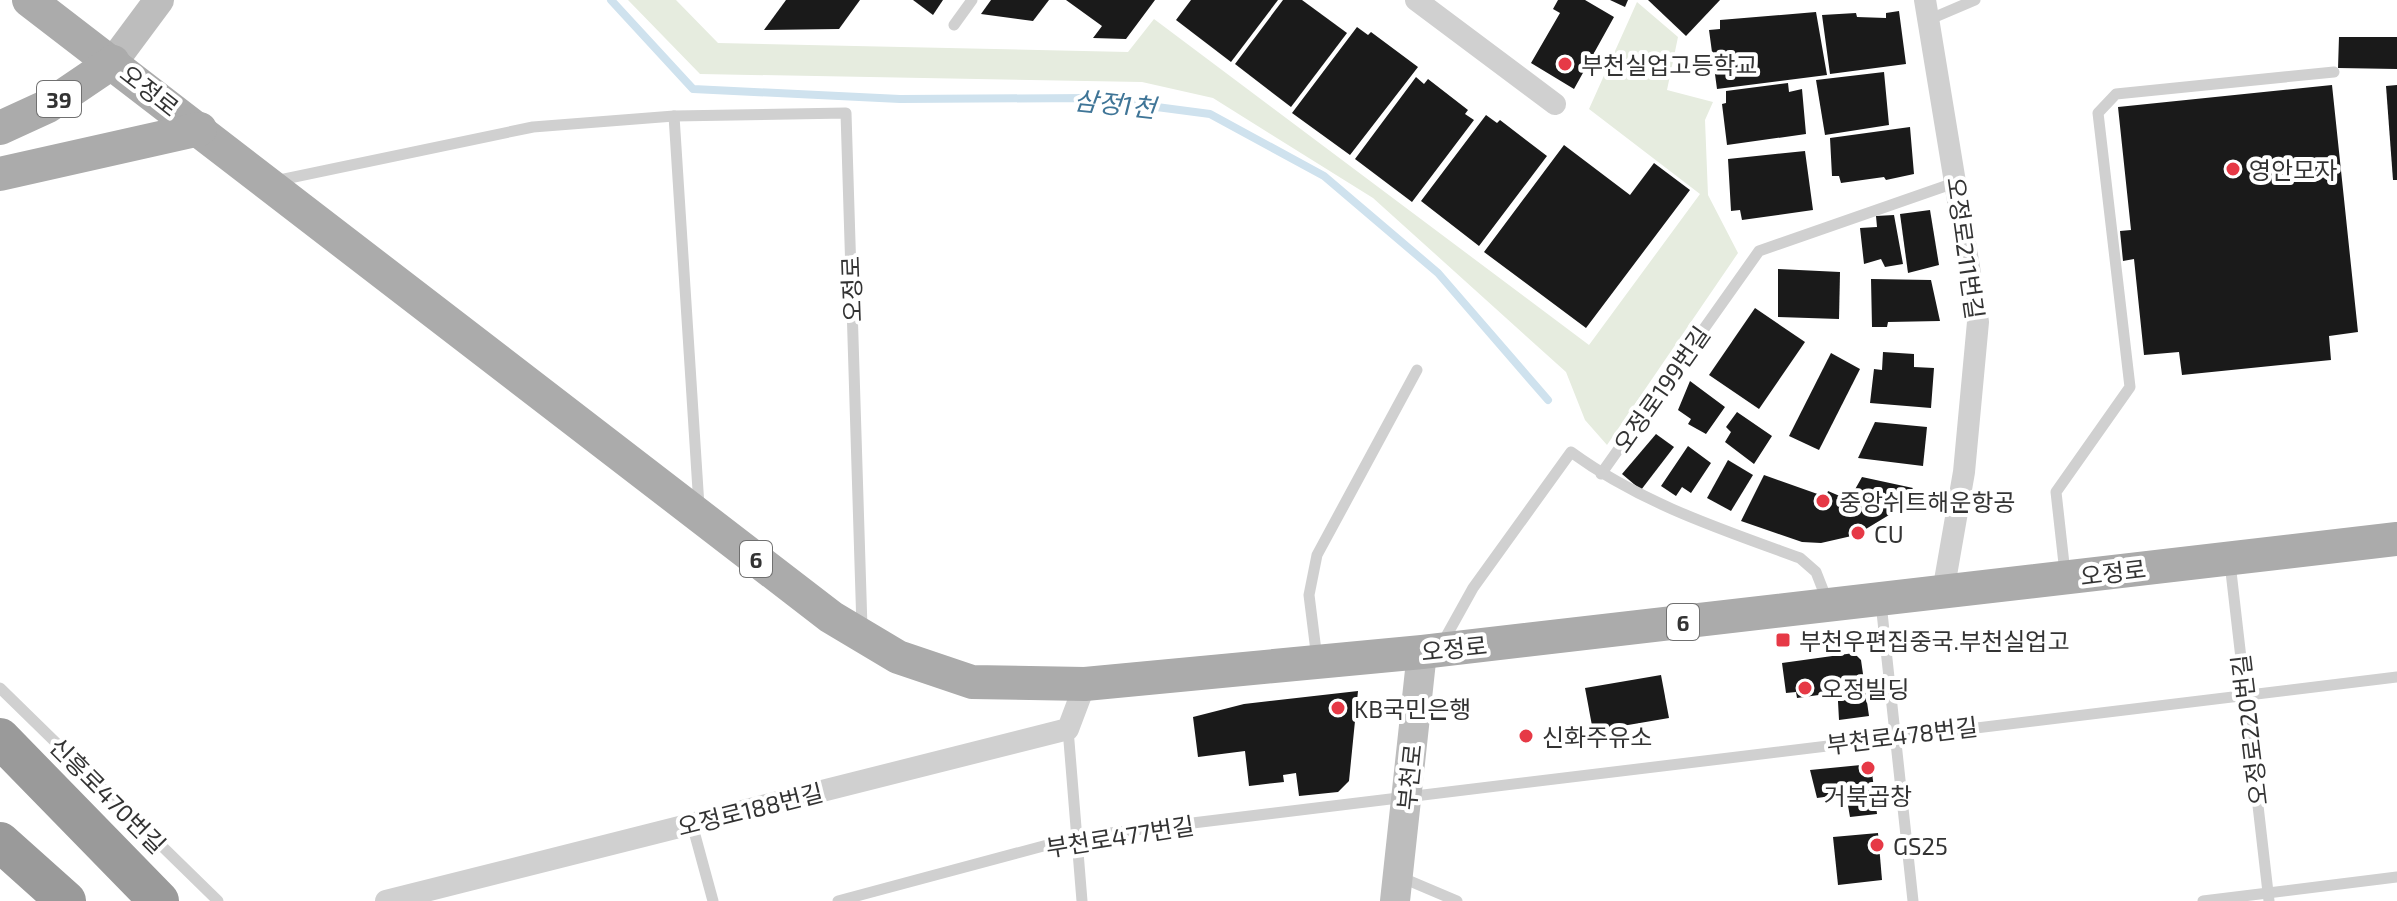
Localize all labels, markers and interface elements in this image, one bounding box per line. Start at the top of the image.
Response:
place label: 부천실업고등학교 [1581,50,1758,79]
marker: 부천실업고등학교 [1556,55,1574,73]
street label: 오정로 [115,58,185,122]
road number: 39 [37,81,81,117]
water label: 삼정1천 [1073,83,1160,123]
place label: 영안모자 [2249,155,2337,184]
marker: 영안모자 [2224,160,2242,178]
street label: 오정로211번길 [1942,175,1990,321]
street label: 오정로 [835,255,867,323]
street label: 오정로199번길 [1607,320,1715,458]
place label: 중앙쉬트해운항공 [1839,487,2016,516]
marker: 중앙쉬트해운항공 [1814,492,1832,510]
place label: CU [1874,519,1904,548]
marker: CU [1849,524,1867,542]
road number: 6 [740,541,772,577]
street label: 오정로 [2078,554,2148,590]
road number: 6 [1667,604,1699,640]
place label: 부천우편집중국.부천실업고 [1799,626,2069,655]
street label: 오정로 [1420,630,1488,666]
marker: 부천우편집중국.부천실업고 [1774,631,1792,649]
street label: 오정로220번길 [2225,653,2273,807]
place label: 오정빌딩 [1821,674,1909,703]
marker: 오정빌딩 [1796,679,1814,697]
place label: KB국민은행 [1354,694,1471,723]
marker: KB국민은행 [1329,699,1347,717]
street label: 부천로478번길 [1825,711,1979,759]
place label: 신화주유소 [1542,722,1652,751]
marker: 신화주유소 [1517,727,1535,745]
street label: 신흥로470번길 [44,731,172,859]
street label: 부천로 [1391,743,1427,811]
marker: 거북곱창 [1859,759,1877,777]
street label: 오정로188번길 [674,777,826,841]
place label: 거북곱창 [1824,781,1912,810]
street label: 부천로477번길 [1044,810,1196,862]
place label: GS25 [1893,831,1948,860]
marker: GS25 [1868,836,1886,854]

